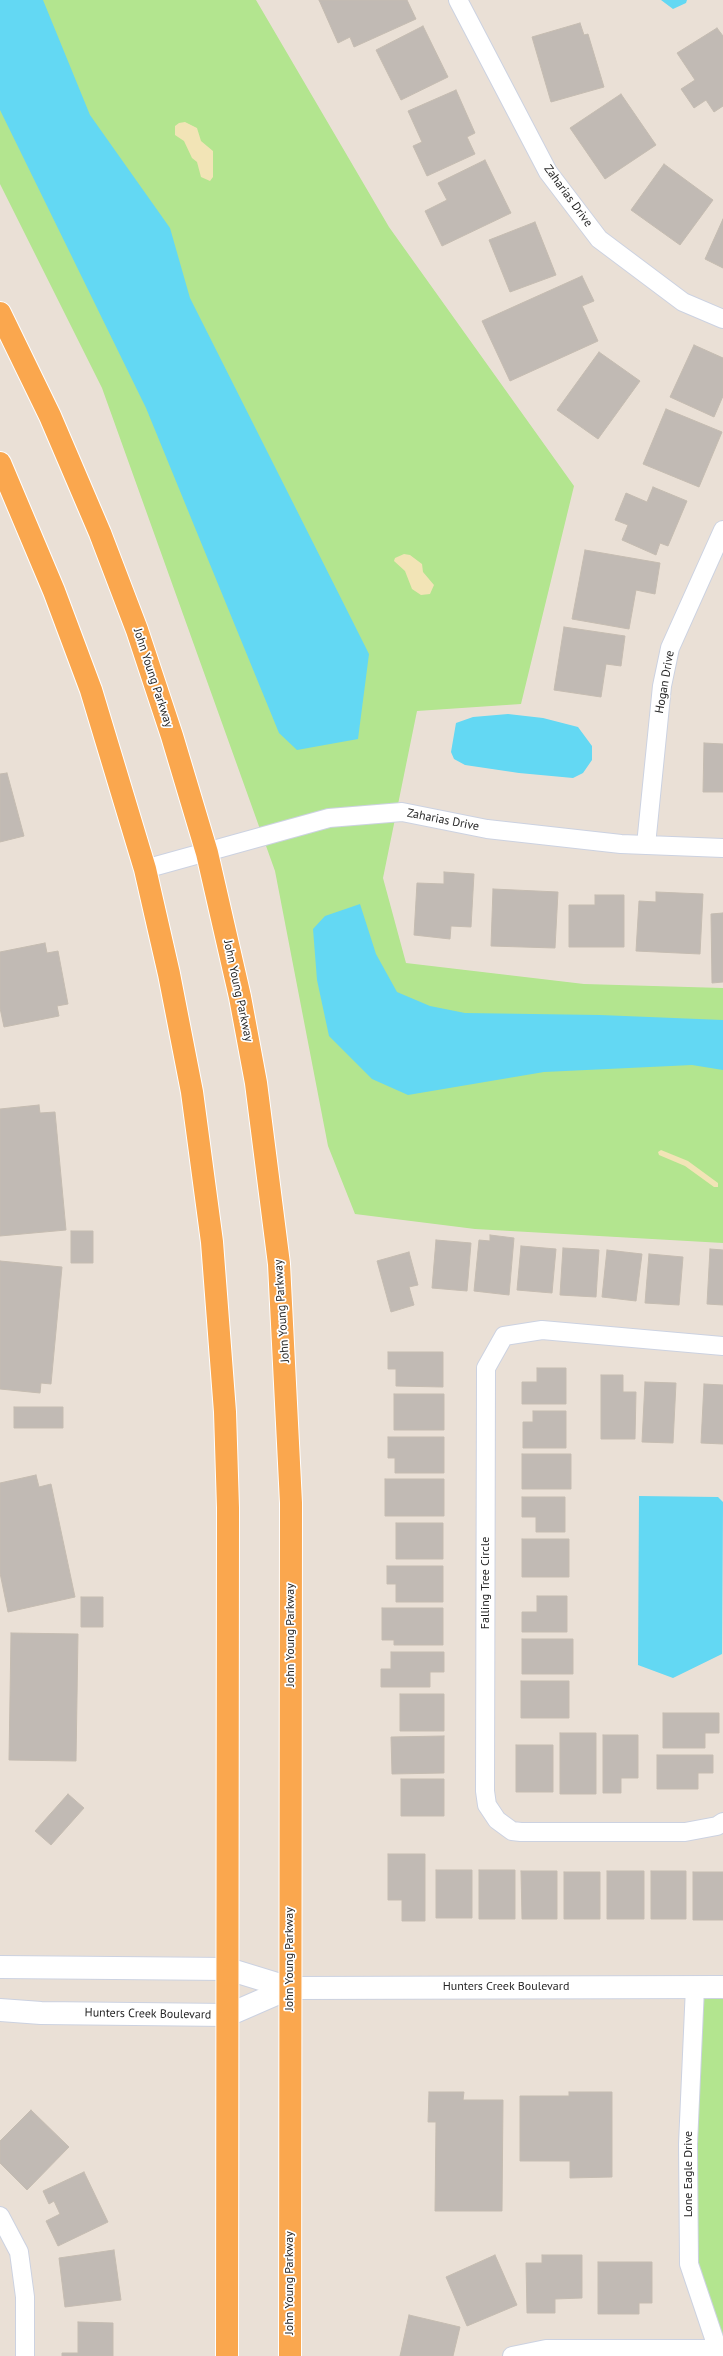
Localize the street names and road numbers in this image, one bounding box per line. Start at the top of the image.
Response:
street label: Zaharias Drive [541,162,595,230]
street label: John Young Parkway [130,627,176,729]
street label: Hogan Drive [652,649,678,715]
street label: Zaharias Drive [406,806,480,834]
street label: John Young Parkway [220,939,256,1043]
street label: John Young Parkway [271,1259,293,1363]
street label: Falling Tree Circle [479,1537,493,1629]
street label: John Young Parkway [284,1583,298,1687]
street label: John Young Parkway [283,1907,297,2011]
street label: Hunters Creek Boulevard [443,1980,569,1994]
street label: Hunters Creek Boulevard [85,2006,211,2022]
street label: Lone Eagle Drive [682,2131,696,2217]
street label: John Young Parkway [283,2231,297,2335]

